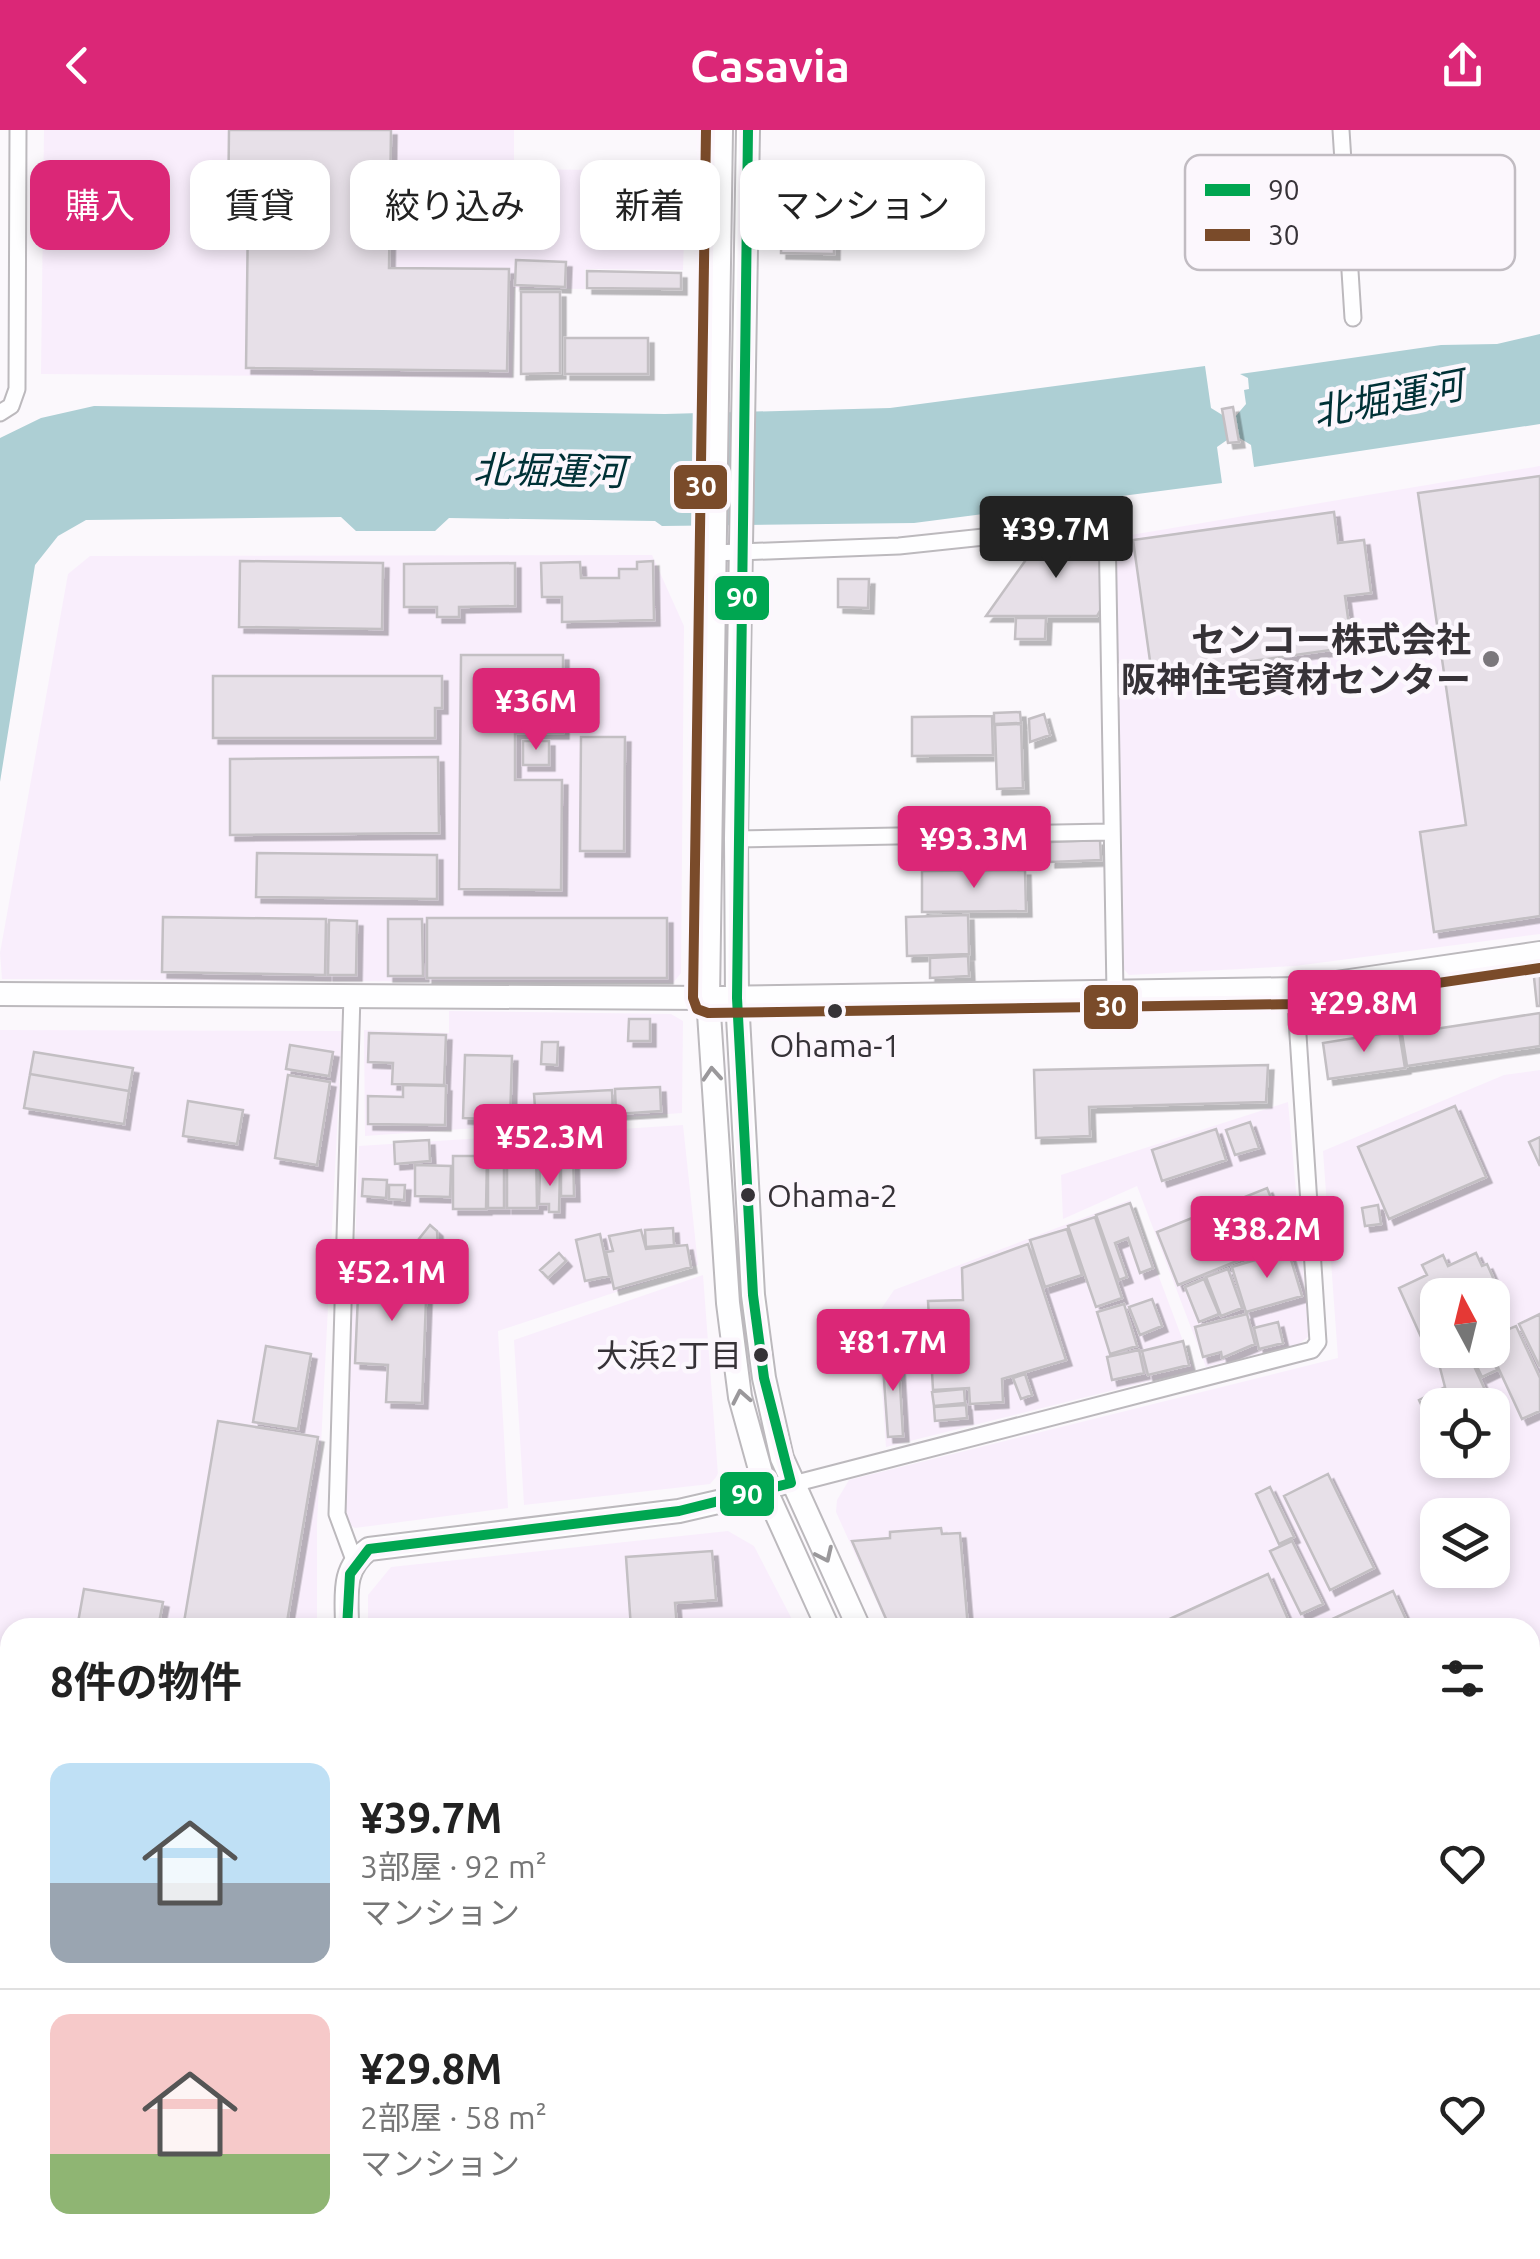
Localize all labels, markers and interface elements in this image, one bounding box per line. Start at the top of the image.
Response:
icon: back [50,38,105,93]
icon: share [1435,38,1490,93]
text: Casavia [690,40,850,91]
legend [1185,155,1515,270]
chip: 購入 [30,160,170,250]
chip: 賃貸 [190,160,330,250]
chip: 絞り込み [350,160,560,250]
chip: 新着 [580,160,720,250]
chip: マンション [740,160,985,250]
text: 90 [1268,174,1300,205]
text: 30 [1268,219,1300,250]
water label: 北堀運河 [1309,362,1473,433]
water label: 北堀運河 [473,448,632,492]
line badge: 30 [672,463,729,511]
text: 30 [685,470,717,501]
pin: ¥39.7M [975,496,1137,581]
text: ¥39.7M [1002,510,1110,546]
line badge: 90 [713,574,771,622]
text: 90 [726,581,758,612]
place label: センコー株式会社 阪神住宅資材センター [1121,619,1471,699]
marker: センコー株式会社 阪神住宅資材センター [1480,648,1502,670]
pin: ¥36M [477,668,595,753]
text: ¥36M [495,682,577,718]
pin: ¥93.3M [893,806,1055,891]
text: ¥93.3M [920,820,1028,856]
pin: ¥29.8M [1283,970,1445,1055]
line badge: 30 [1082,983,1140,1031]
text: ¥29.8M [1310,984,1418,1020]
text: 30 [1095,990,1127,1021]
marker: Ohama-1 [825,1001,845,1021]
place label: Ohama-1 [770,1027,900,1063]
one-way arrow [702,1065,723,1081]
pin: ¥52.3M [469,1104,631,1189]
text: ¥52.3M [496,1118,604,1154]
place label: Ohama-2 [767,1177,898,1213]
marker: Ohama-2 [738,1185,758,1205]
pin: ¥38.2M [1186,1196,1348,1281]
text: ¥38.2M [1213,1210,1321,1246]
pin: ¥52.1M [311,1239,473,1324]
text: ¥52.1M [338,1253,446,1289]
north arrow [1420,1278,1510,1368]
map controls [1420,1278,1510,1588]
pin: ¥81.7M [812,1309,974,1394]
text: ¥81.7M [839,1323,947,1359]
place label: 大浜2丁目 [596,1337,742,1373]
marker: 大浜2丁目 [751,1345,771,1365]
button: locate [1420,1388,1510,1478]
one-way arrow [731,1389,752,1406]
line badge: 90 [718,1470,776,1518]
text: 90 [731,1478,763,1509]
button: layers [1420,1498,1510,1588]
one-way arrow [812,1545,832,1563]
icon: filters [1435,1651,1490,1706]
text: 8件の物件 [50,1658,242,1705]
text: ¥39.7M [360,1794,502,1841]
icon: home [130,1803,250,1923]
icon: heart [1435,1836,1490,1891]
text: 3部屋 · 92 m² [360,1848,547,1884]
text: マンション [360,1894,520,1930]
text: ¥29.8M [360,2045,502,2092]
icon: home [130,2054,250,2174]
icon: heart [1435,2087,1490,2142]
text: 2部屋 · 58 m² [360,2099,547,2135]
text: マンション [360,2145,520,2181]

